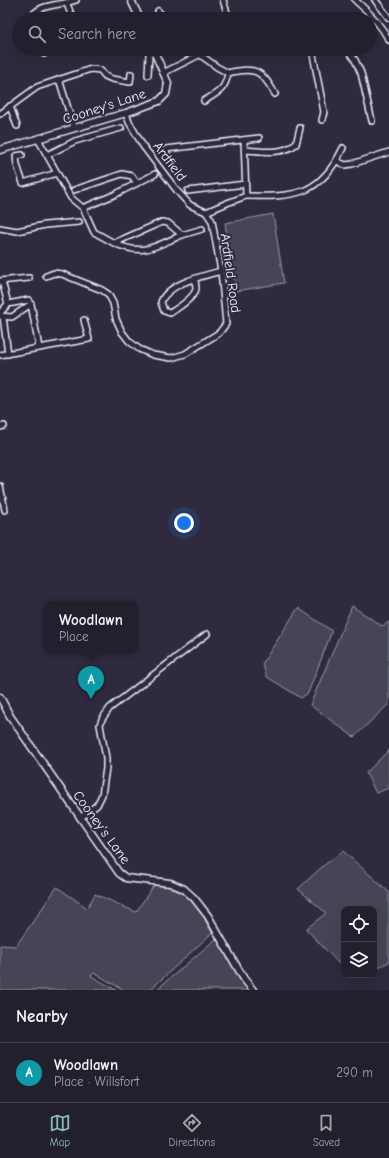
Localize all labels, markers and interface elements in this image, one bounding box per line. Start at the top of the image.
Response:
search box [12,12,377,56]
icon: search [26,23,48,45]
text: Search here [58,25,136,43]
street label: Cooney's Lane [60,85,148,128]
street label: Ardfield [149,138,190,184]
street label: Ardfield Road [217,232,245,314]
your location [174,513,194,533]
popup [44,601,138,653]
text: Woodlawn [59,611,123,629]
text: Place [59,629,89,644]
pin: A [78,666,104,699]
street label: Cooney's Lane [69,787,134,867]
map controls [341,906,377,978]
button: locate [341,906,377,942]
button: layers [341,942,377,978]
text: Nearby [16,1007,67,1026]
text: Woodlawn [54,1056,118,1074]
text: A [25,1065,33,1080]
text: 290 m [336,1065,373,1080]
text: Place · Willsfort [54,1074,139,1089]
tab: Map [49,1112,71,1149]
tab: Directions [169,1112,215,1149]
tab: Saved [313,1112,340,1149]

